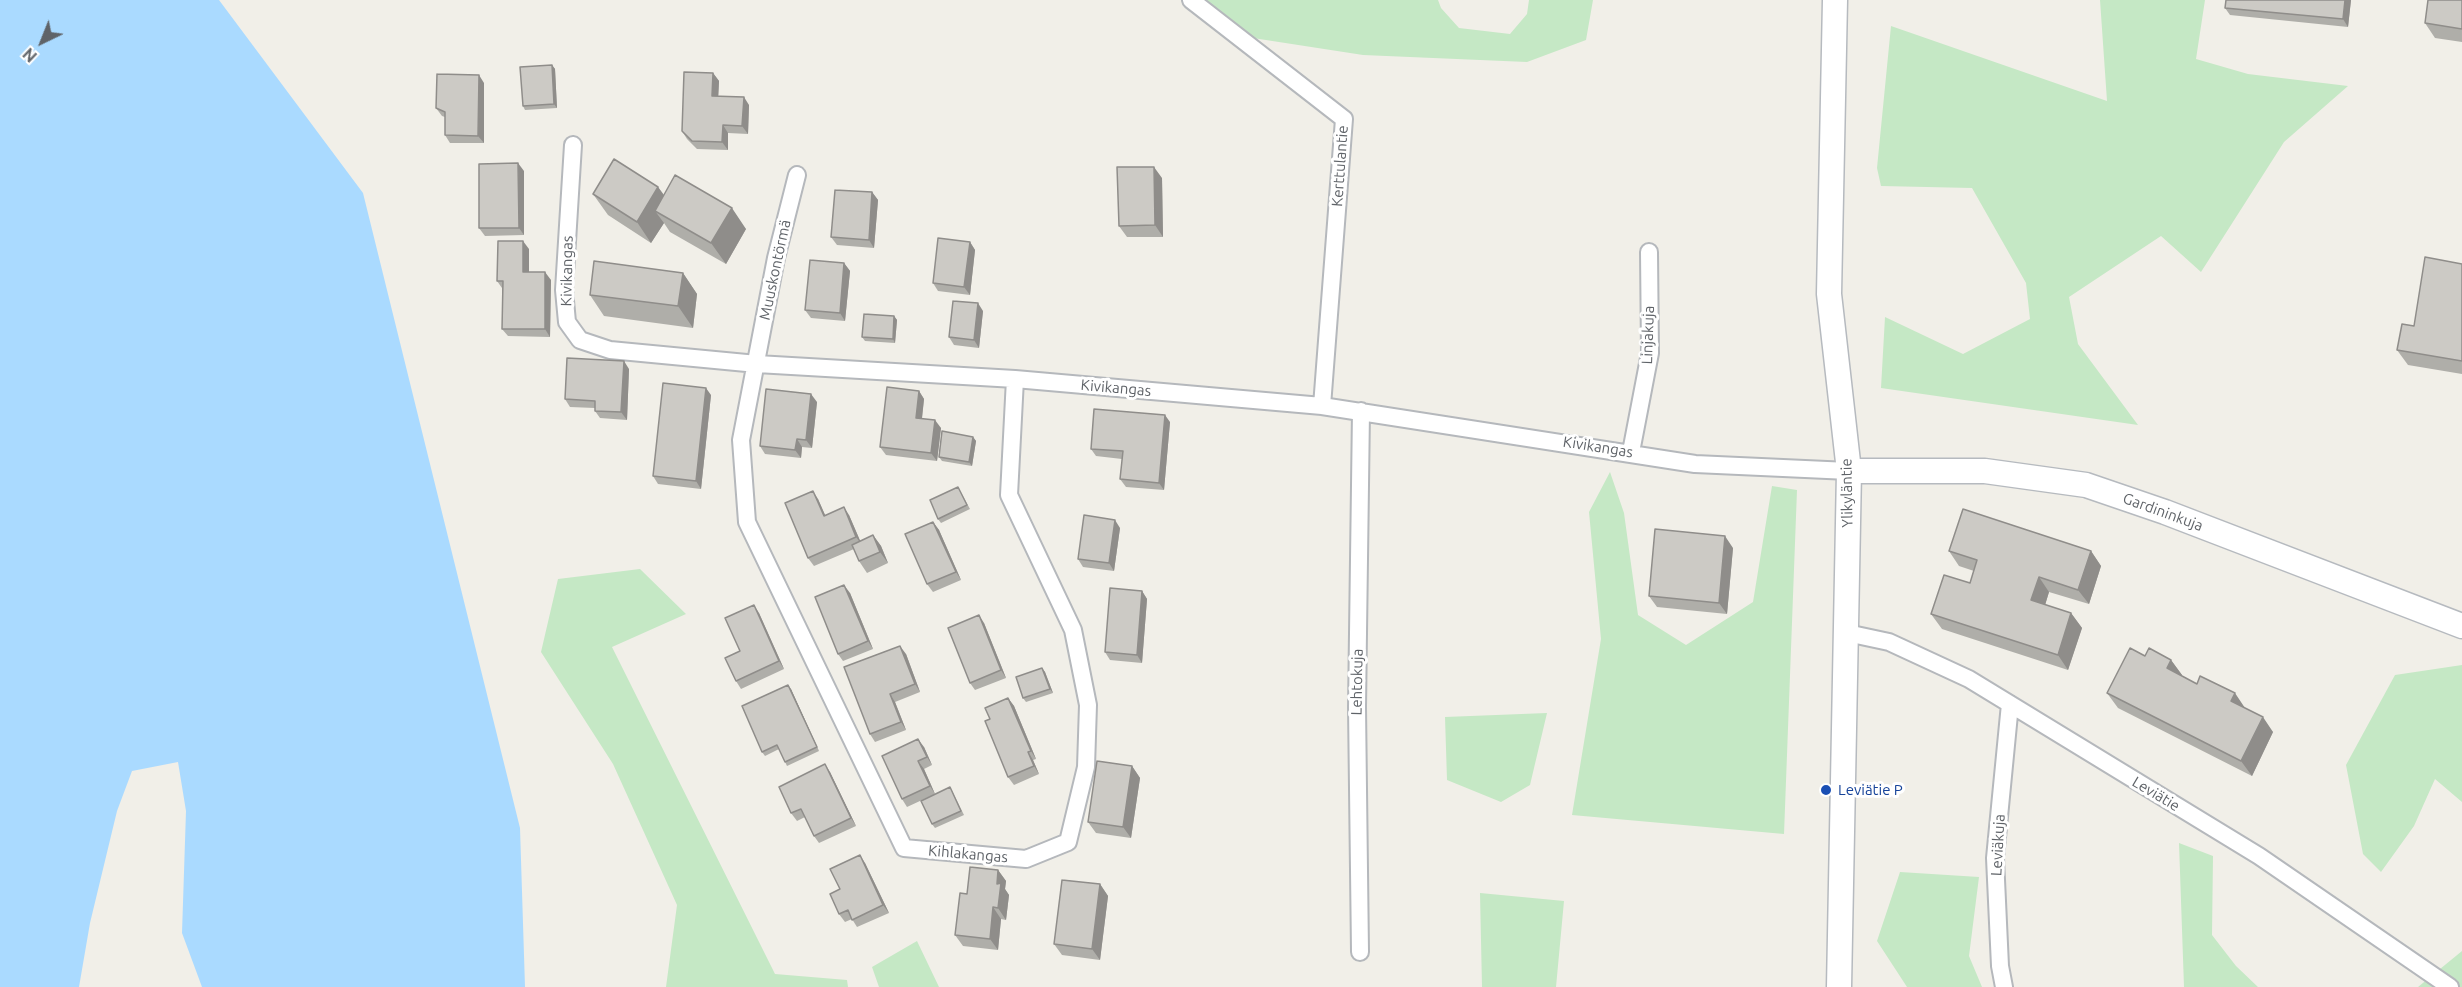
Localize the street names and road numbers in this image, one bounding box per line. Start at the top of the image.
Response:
street label: Kerttulantie [1328,125,1352,207]
street label: Muuskontörmä [756,218,794,322]
street label: Kivikangas [557,236,577,306]
street label: Linjakuja [1638,305,1658,365]
street label: Kivikangas [1080,376,1152,400]
street label: Kivikangas [1562,433,1634,461]
street label: Ylikyläntie [1837,458,1857,528]
street label: Gardininkuja [2120,489,2206,535]
street label: Lehtokuja [1347,649,1367,715]
street label: Leviätie [2129,773,2183,815]
street label: Leviäkuja [1987,814,2009,876]
street label: Kihlakangas [927,842,1009,866]

